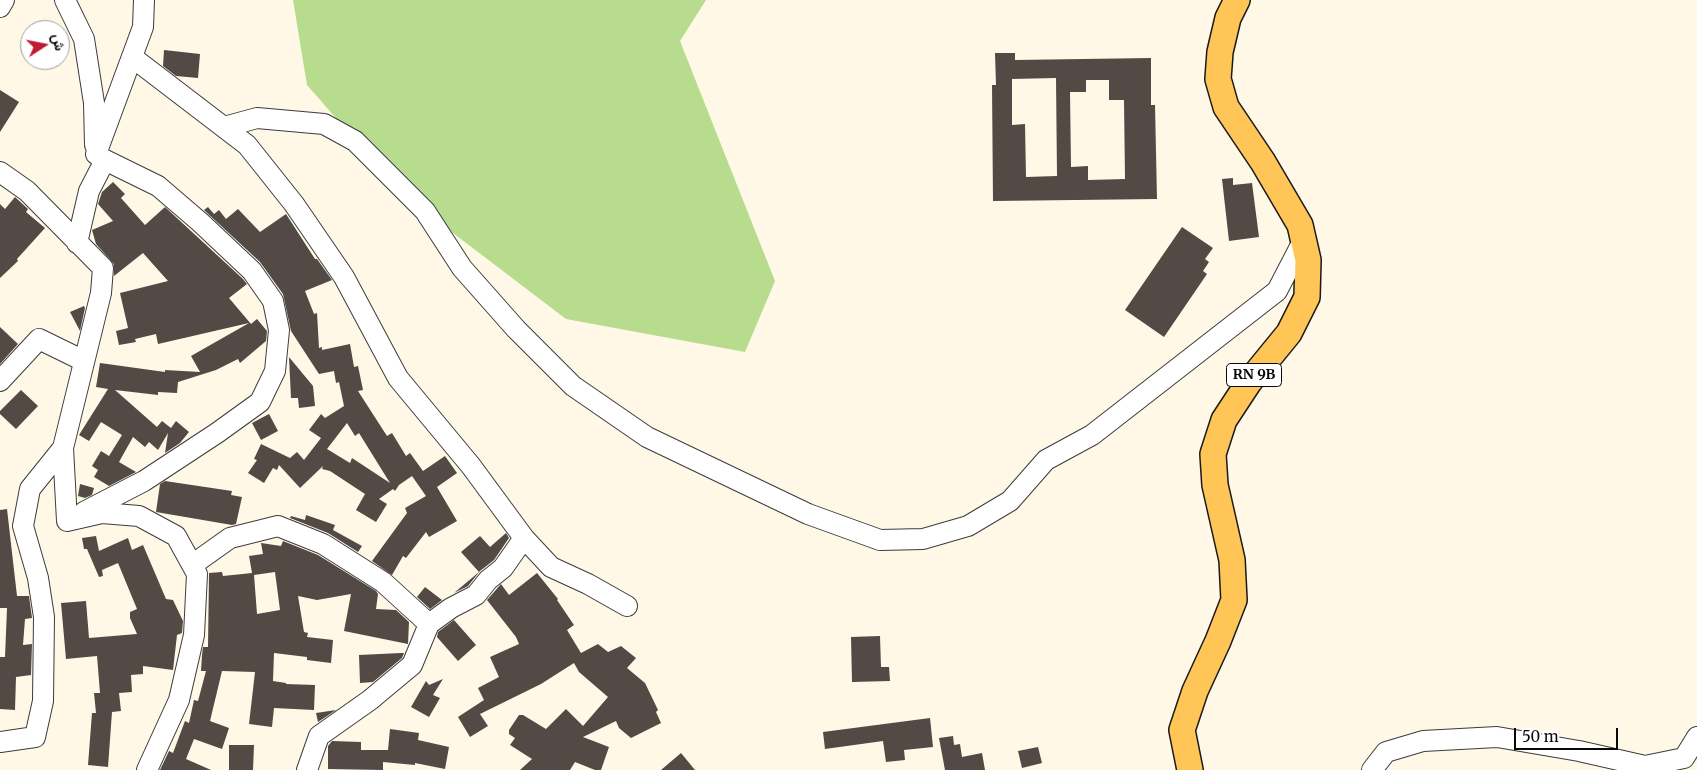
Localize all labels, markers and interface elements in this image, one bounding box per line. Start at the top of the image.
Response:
north arrow [20,20,70,70]
text: ش [48,32,69,52]
road number: RN 9B [1226,364,1282,386]
scale bar [1517,718,1621,750]
text: 50 m [1522,727,1559,746]

